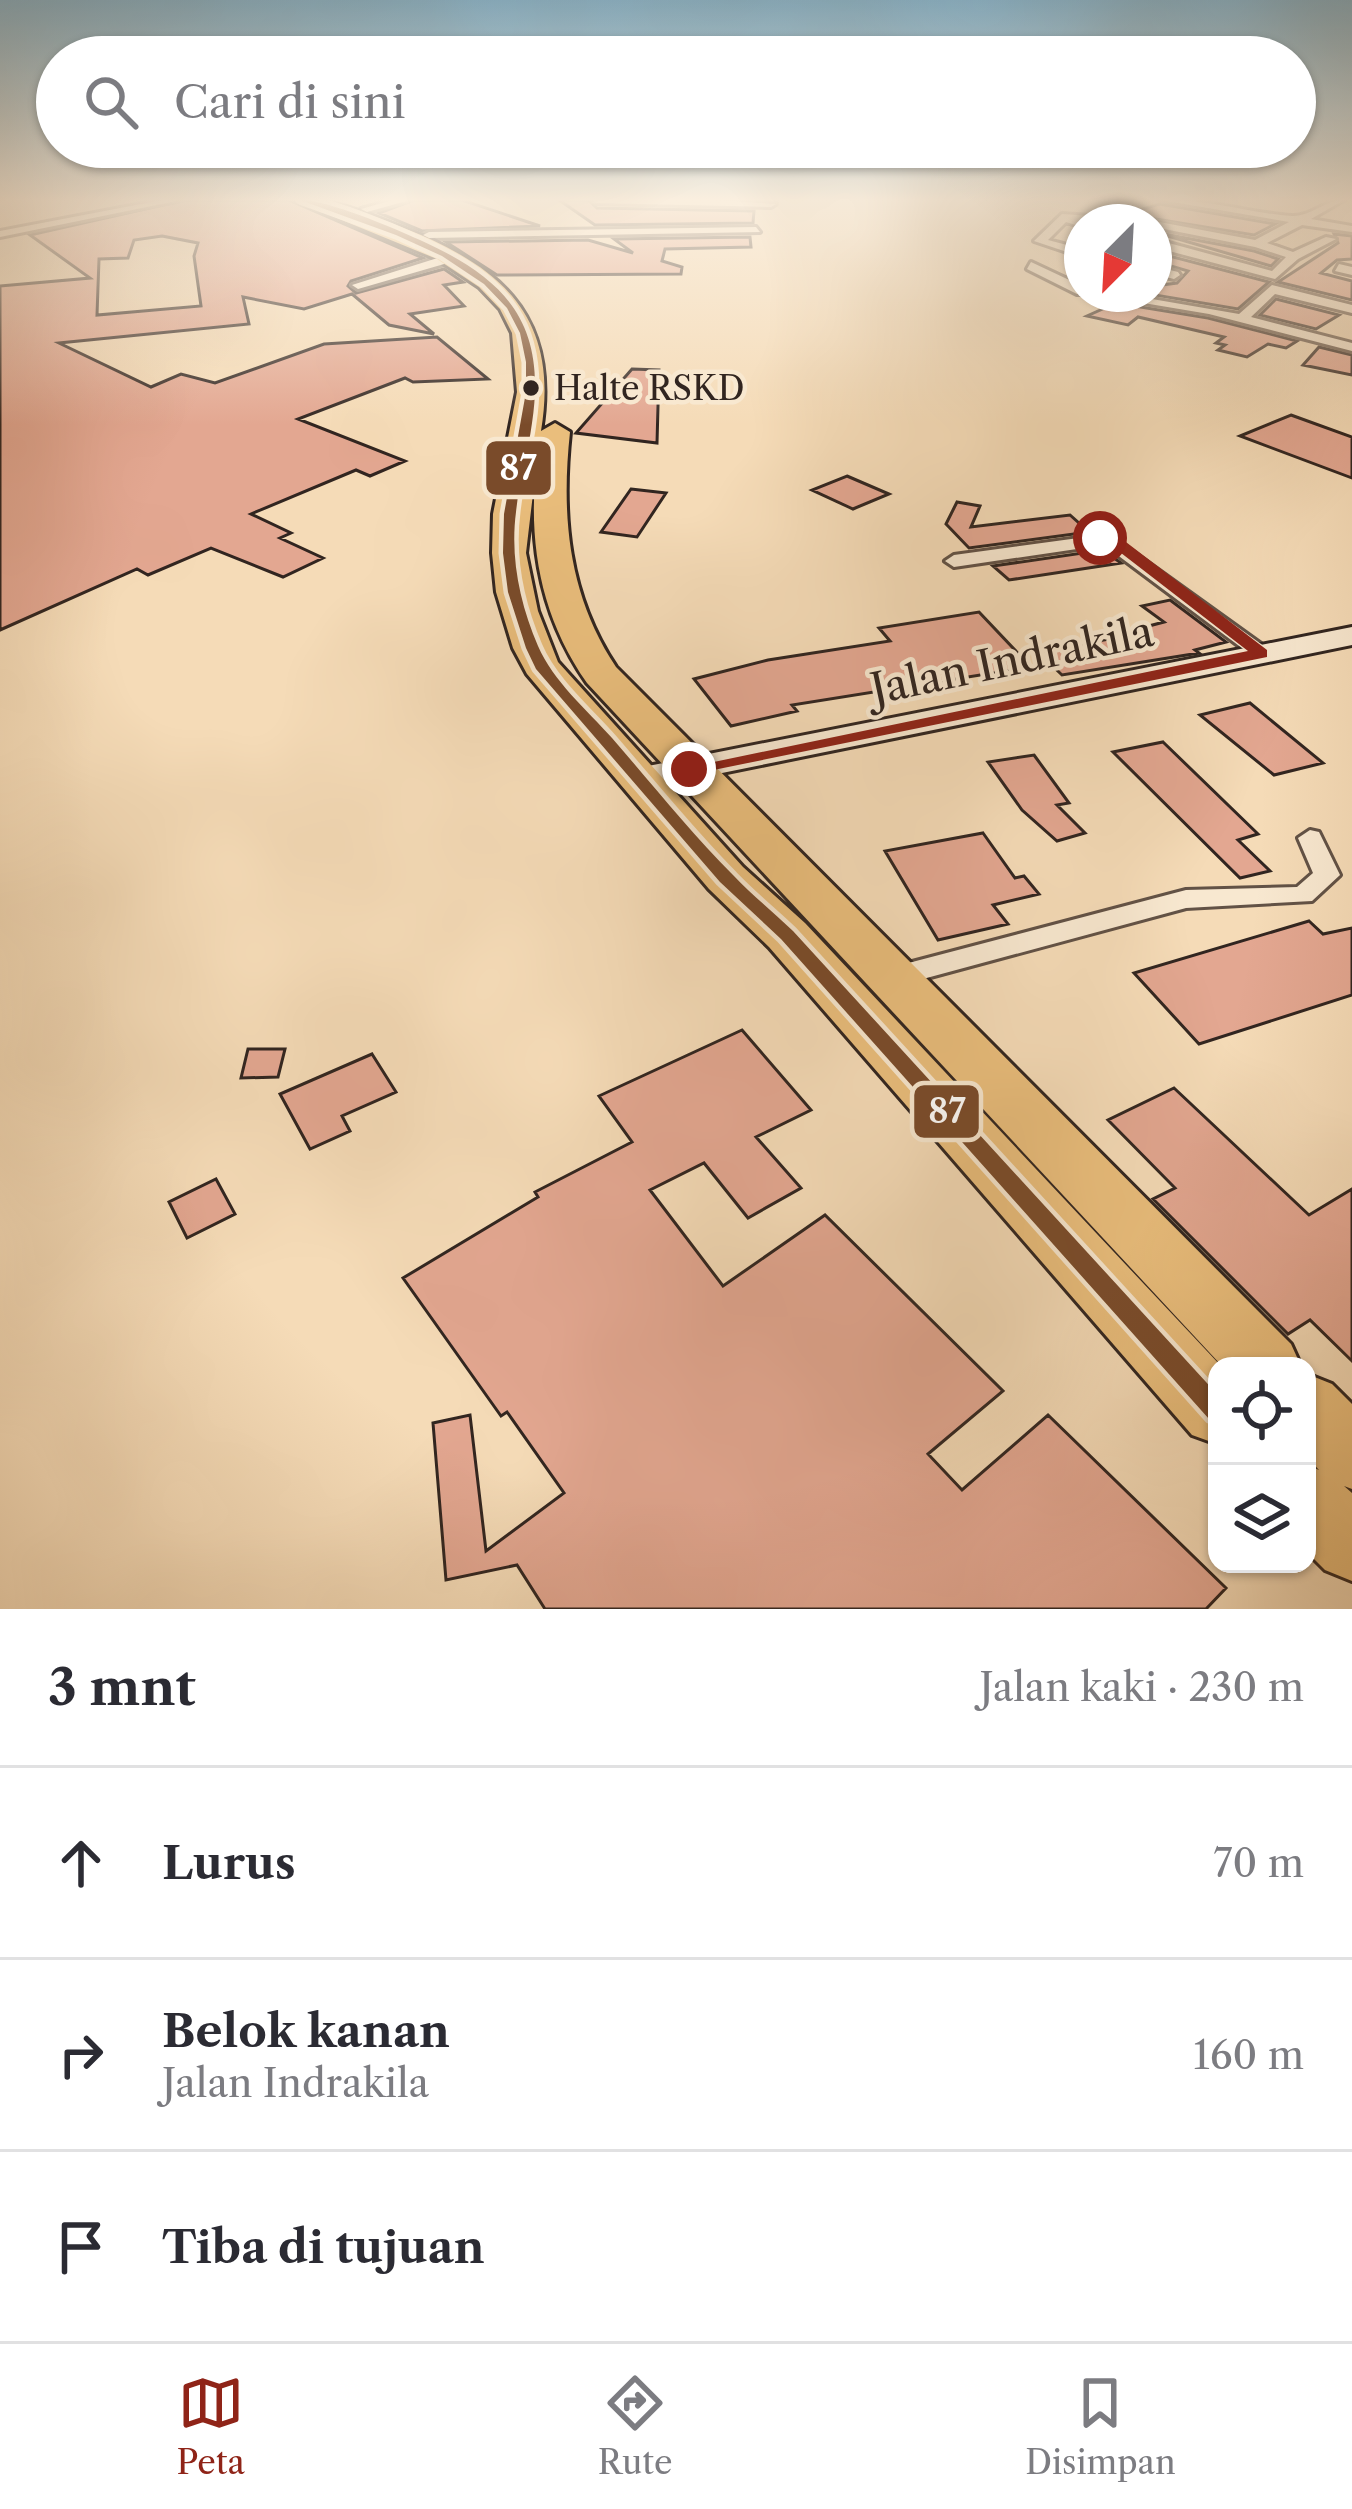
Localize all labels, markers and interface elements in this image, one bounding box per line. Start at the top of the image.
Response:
search box [36,36,1316,168]
icon: search [78,69,144,135]
text: Cari di sini [174,74,405,130]
north arrow [1064,204,1172,312]
place label: Halte RSKD [554,368,744,409]
marker: Halte RSKD [520,377,542,399]
line badge: 87 [484,439,553,497]
text: 87 [499,448,538,489]
route start [1073,511,1127,565]
street label: Jalan Indrakila [860,604,1159,717]
route end [662,742,716,796]
line badge: 87 [912,1083,981,1140]
text: 87 [928,1091,967,1132]
map controls [1208,1357,1316,1573]
button: locate [1208,1357,1316,1465]
button: layers [1208,1465,1316,1573]
text: 3 mnt [48,1656,196,1718]
text: Jalan kaki · 230 m [979,1663,1304,1711]
icon: ahead [48,1830,114,1896]
text: Lurus [162,1835,296,1891]
text: 70 m [1213,1839,1304,1887]
text: Belok kanan [162,2003,450,2059]
icon: right [48,2022,114,2088]
text: 160 m [1193,2031,1304,2079]
text: Jalan Indrakila [162,2059,429,2107]
icon: arrive [48,2214,114,2280]
text: Tiba di tujuan [162,2219,485,2275]
tab: Peta [176,2370,245,2483]
tab: Rute [598,2370,672,2483]
tab: Disimpan [1025,2370,1176,2483]

